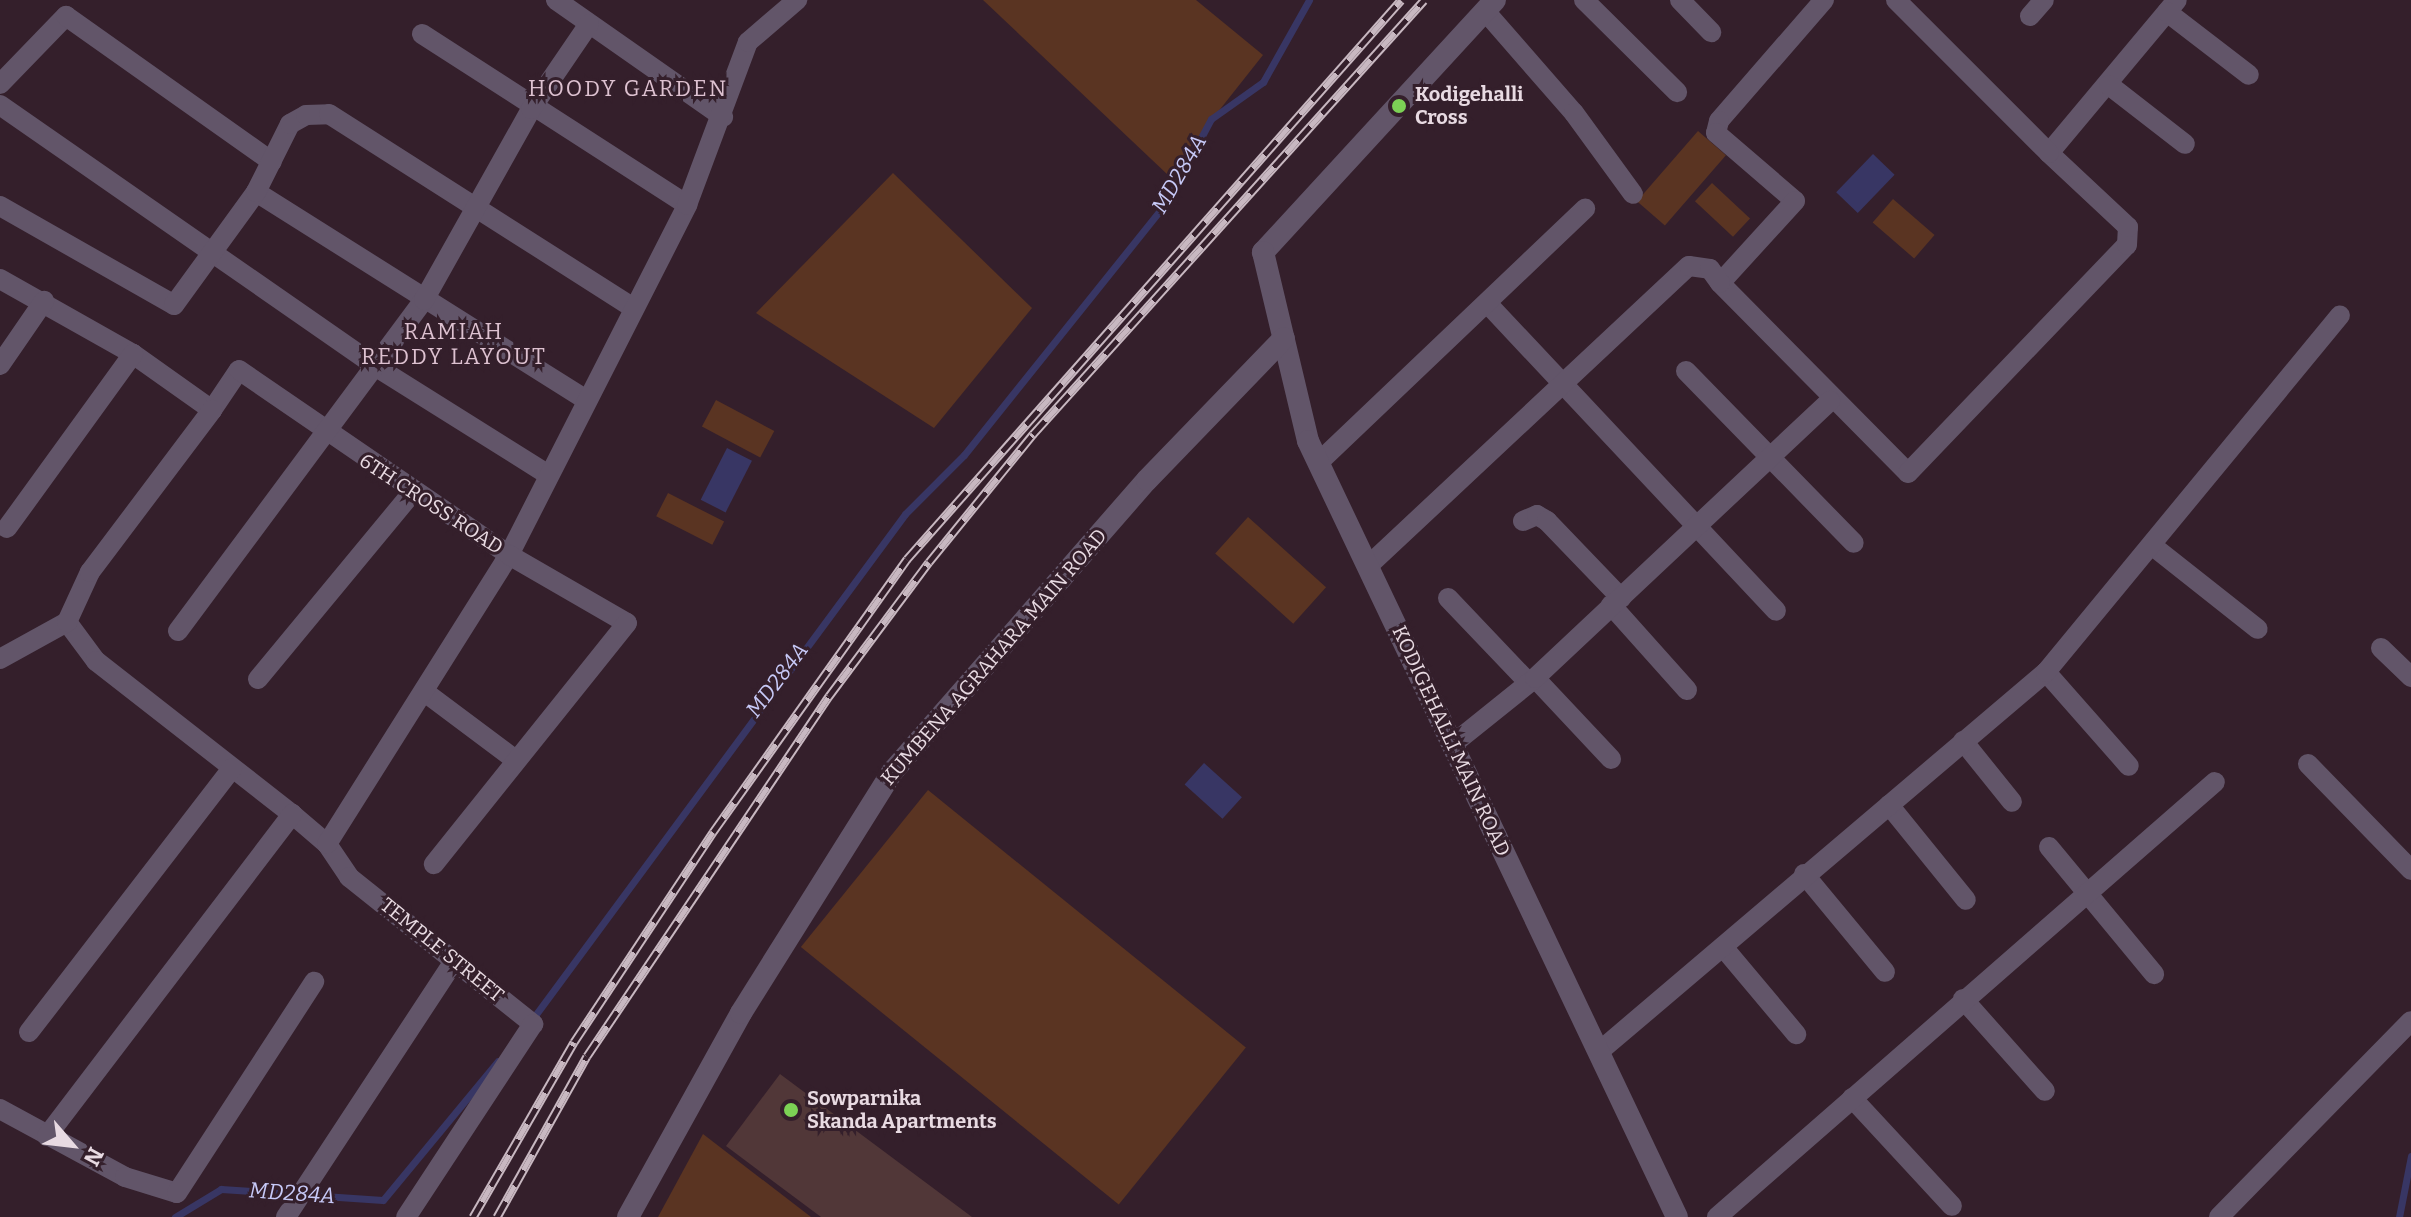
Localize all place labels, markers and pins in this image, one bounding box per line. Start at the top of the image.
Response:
place label: Kodigehalli Cross [1415,82,1523,129]
marker: Kodigehalli Cross [1390,97,1408,115]
place label: Sowparnika Skanda Apartments [807,1086,997,1133]
marker: Sowparnika Skanda Apartments [782,1101,800,1119]

